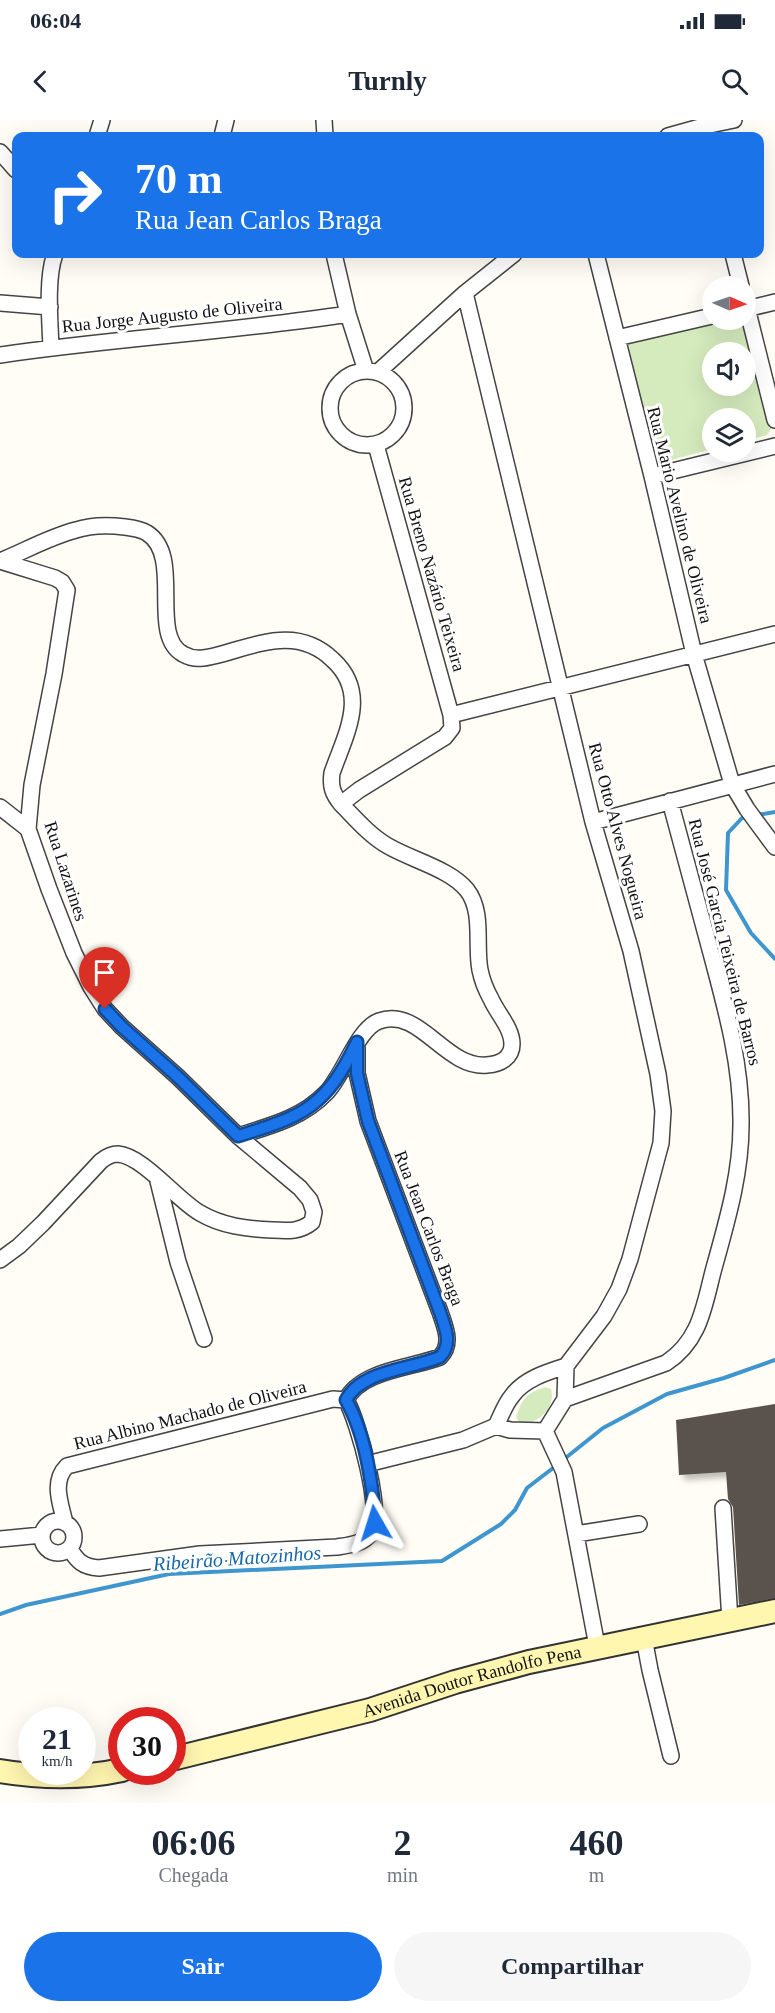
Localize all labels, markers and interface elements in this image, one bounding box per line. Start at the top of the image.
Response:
text: 06:04 [30,8,81,33]
icon: back [24,65,57,98]
icon: search [718,65,751,98]
text: Turnly [348,66,427,96]
icon: right [36,156,114,234]
text: 70 m [135,156,223,202]
text: Rua Jean Carlos Braga [135,205,382,235]
north arrow [702,276,756,330]
map controls [702,276,756,462]
street label: Rua Jorge Augusto de Oliveira [61,293,283,337]
button: sound [702,342,756,396]
street label: Rua Mario Avelino de Oliveira [643,405,717,625]
button: layers [702,408,756,462]
street label: Rua Breno Nazário Teixeira [395,474,469,674]
street label: Rua Otto Alves Nogueira [585,740,651,922]
street label: Rua José Garcia Teixeira de Barros [685,816,765,1068]
street label: Rua Lazarines [41,819,91,923]
pin [79,947,130,1009]
icon: arrive [88,956,121,989]
street label: Rua Jean Carlos Braga [390,1148,468,1308]
street label: Rua Albino Machado de Oliveira [72,1376,308,1454]
position arrow [343,1491,407,1555]
water label: Ribeirão Matozinhos [151,1541,322,1575]
street label: Avenida Doutor Randolfo Pena [361,1641,583,1721]
speed limit sign: 30 [108,1707,186,1785]
text: 21 [42,1722,72,1755]
text: km/h [42,1753,72,1769]
text: 06:06 [151,1823,235,1863]
text: 2 [394,1823,412,1863]
text: 460 [570,1823,624,1863]
text: Chegada [158,1864,228,1886]
text: min [387,1864,418,1886]
text: m [589,1864,604,1886]
button: Sair [24,1932,382,2001]
button: Compartilhar [394,1932,751,2001]

